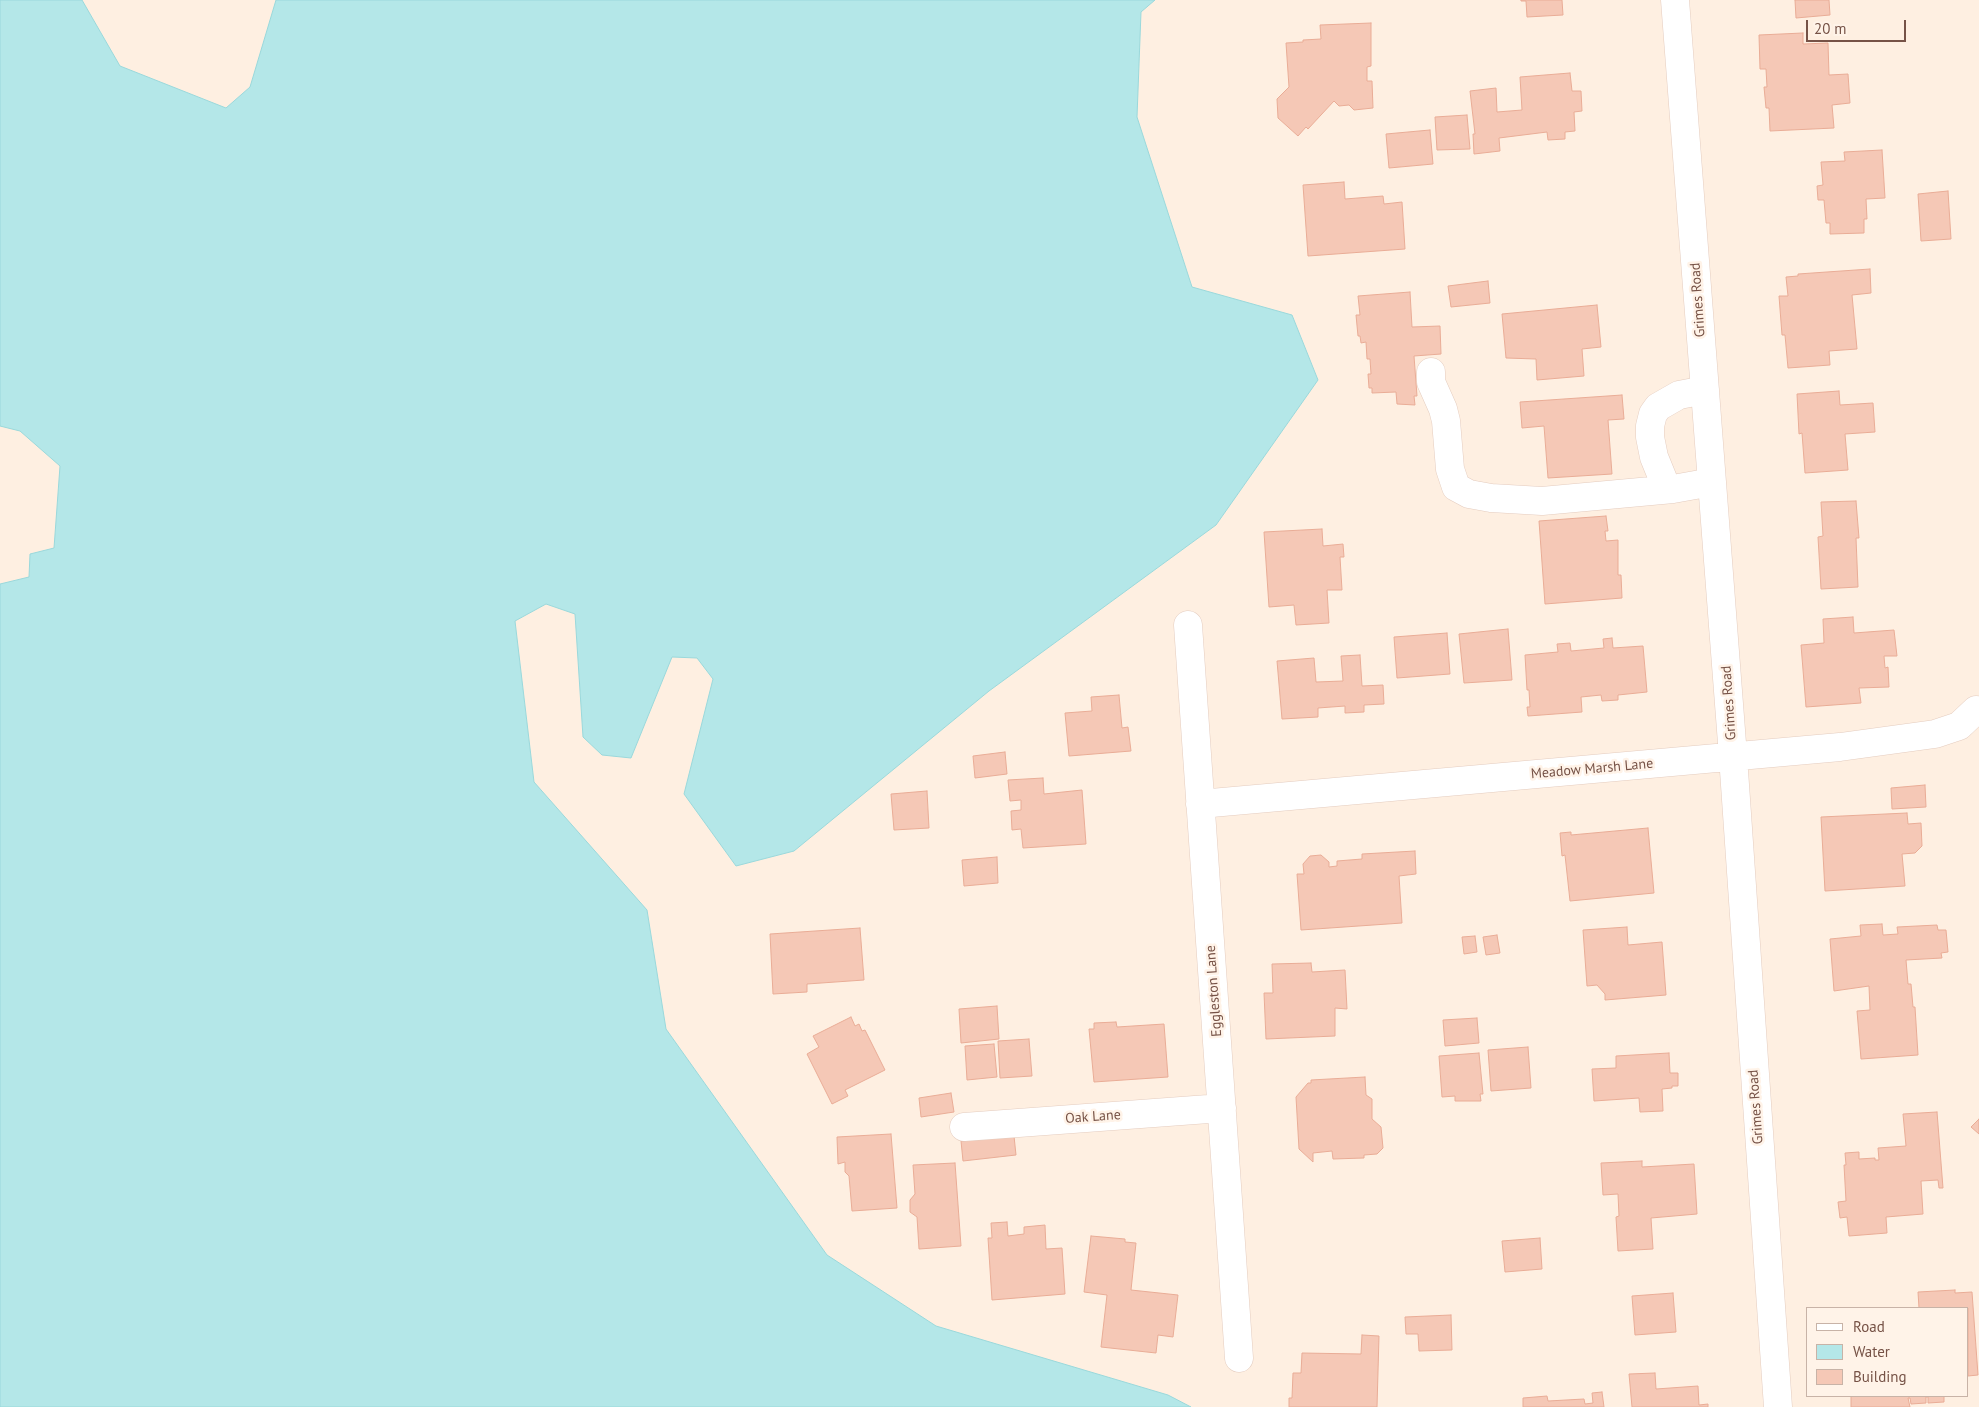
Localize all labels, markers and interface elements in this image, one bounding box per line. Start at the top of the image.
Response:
scale bar [1809,10,1909,42]
text: 20 m [1814,19,1847,38]
street label: Grimes Road [1687,262,1709,338]
street label: Grimes Road [1718,665,1740,741]
street label: Meadow Marsh Lane [1530,755,1654,783]
street label: Eggleston Lane [1202,945,1226,1037]
street label: Grimes Road [1745,1069,1767,1145]
street label: Oak Lane [1065,1107,1121,1127]
legend [1806,1307,1969,1397]
text: Road [1853,1317,1885,1336]
text: Water [1853,1342,1890,1361]
text: Building [1853,1367,1907,1386]

